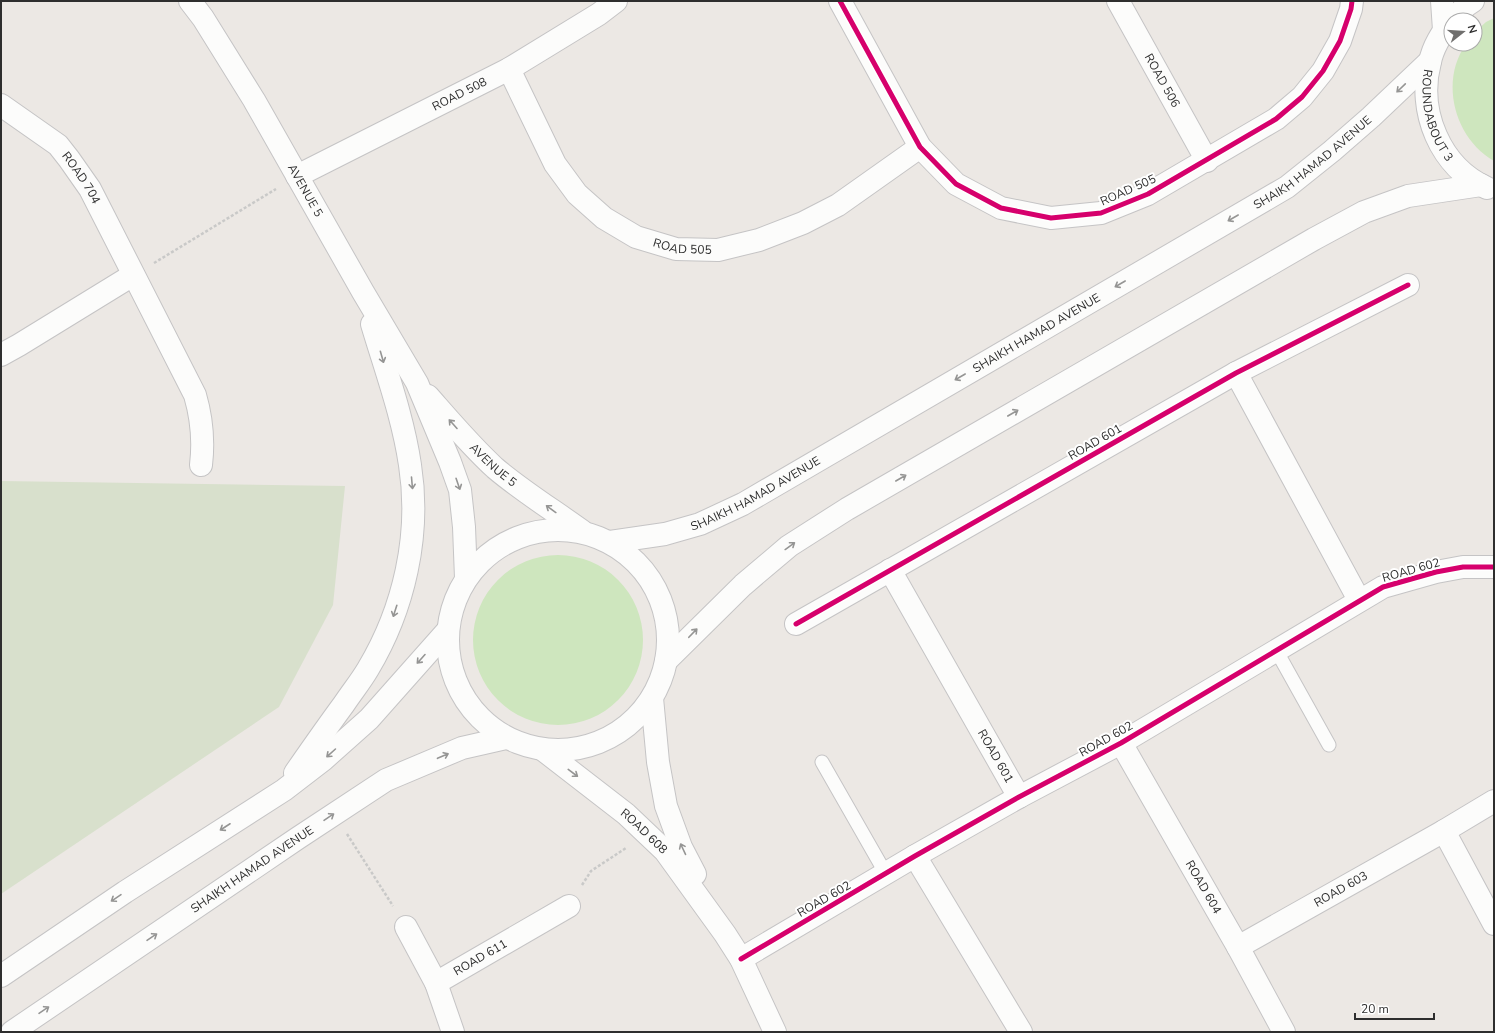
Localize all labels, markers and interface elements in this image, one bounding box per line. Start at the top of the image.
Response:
north arrow [1443,12,1483,52]
text: N [1464,23,1480,35]
street label: ROAD 506 [1141,51,1184,110]
street label: ROUNDABOUT 3 [1418,68,1457,165]
street label: ROAD 508 [429,73,490,115]
one-way arrow [1396,83,1406,93]
street label: SHAIKH HAMAD AVENUE [1251,112,1375,213]
street label: ROAD 704 [58,148,104,207]
street label: AVENUE 5 [284,161,327,220]
street label: ROAD 505 [1098,171,1158,209]
one-way arrow [1227,215,1239,223]
street label: ROAD 505 [651,235,712,258]
one-way arrow [1114,280,1126,288]
street label: SHAIKH HAMAD AVENUE [970,290,1103,376]
one-way arrow [379,350,386,363]
one-way arrow [954,374,966,382]
one-way arrow [1007,408,1019,416]
one-way arrow [449,419,458,430]
street label: ROAD 601 [1065,420,1125,464]
street label: AVENUE 5 [466,440,520,490]
street label: SHAIKH HAMAD AVENUE [689,453,823,534]
one-way arrow [895,473,907,481]
one-way arrow [408,476,416,489]
one-way arrow [454,478,462,490]
one-way arrow [546,505,557,513]
one-way arrow [784,542,795,550]
street label: ROAD 602 [1380,554,1442,586]
one-way arrow [391,604,398,617]
one-way arrow [689,628,698,638]
one-way arrow [417,654,426,664]
street label: ROAD 602 [1076,718,1136,760]
street label: ROAD 601 [974,726,1017,786]
one-way arrow [326,748,336,757]
one-way arrow [437,751,449,759]
one-way arrow [568,769,579,777]
street label: ROAD 608 [617,805,671,857]
one-way arrow [323,813,334,821]
street label: SHAIKH HAMAD AVENUE [187,822,317,917]
one-way arrow [220,823,231,831]
one-way arrow [679,843,686,855]
street label: ROAD 604 [1182,857,1225,917]
street label: ROAD 603 [1311,868,1371,911]
street label: ROAD 602 [794,877,854,921]
one-way arrow [110,894,121,902]
one-way arrow [146,933,157,941]
street label: ROAD 611 [451,936,510,979]
scale bar [1355,995,1434,1021]
text: 20 m [1361,1001,1389,1017]
one-way arrow [38,1006,49,1014]

